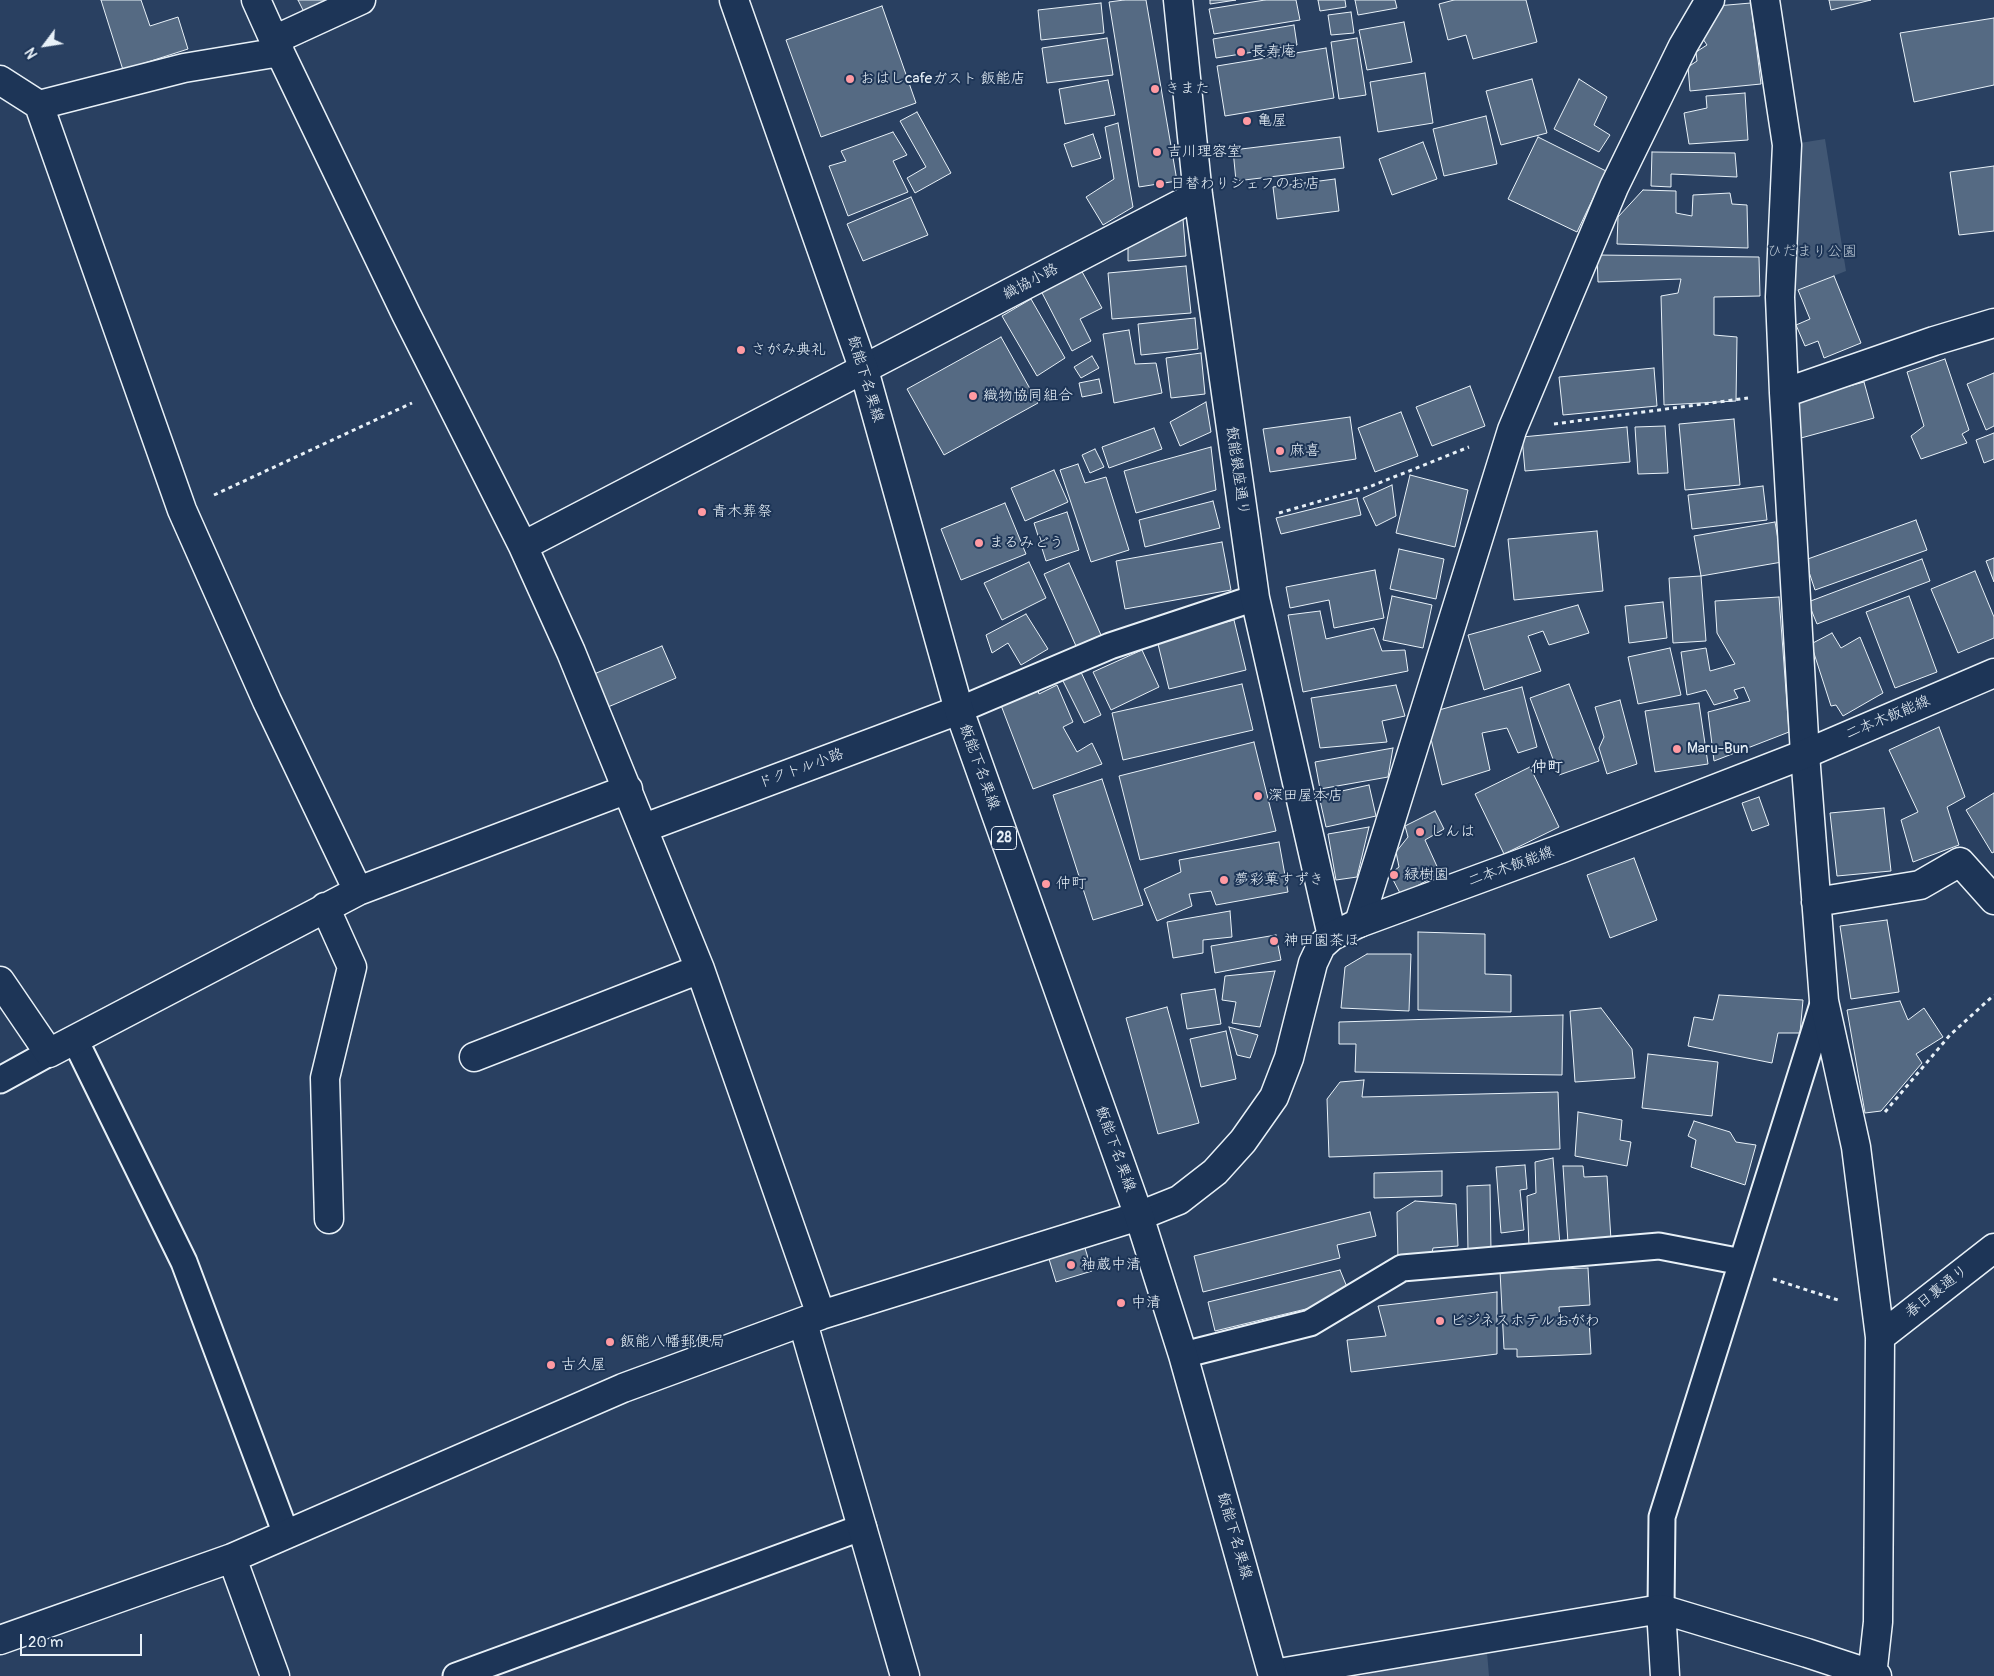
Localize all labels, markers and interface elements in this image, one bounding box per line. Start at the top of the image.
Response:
north arrow [20,20,70,70]
place label: 長寿庵 [1251,43,1296,61]
text: N [22,45,41,61]
marker: 長寿庵 [1235,46,1247,58]
place label: おはしcafeガスト 飯能店 [860,70,1025,88]
marker: おはしcafeガスト 飯能店 [844,73,856,85]
place label: きまた [1165,80,1210,98]
marker: きまた [1149,83,1161,95]
place label: 亀屋 [1257,112,1287,130]
marker: 亀屋 [1241,115,1253,127]
place label: 吉川理容室 [1167,143,1242,161]
marker: 吉川理容室 [1151,146,1163,158]
place label: 日替わりシェフのお店 [1170,175,1320,193]
marker: 日替わりシェフのお店 [1154,178,1166,190]
park label: ひだまり公園 [1767,243,1857,261]
street label: 織協小路 [1000,260,1062,304]
street label: 飯能下名栗線 [843,333,887,425]
place label: さがみ典礼 [751,341,826,359]
marker: さがみ典礼 [735,344,747,356]
place label: 織物協同組合 [983,387,1073,405]
marker: 織物協同組合 [967,390,979,402]
street label: 飯能銀座通り [1222,425,1252,517]
place label: 麻喜 [1290,442,1320,460]
marker: 麻喜 [1274,445,1286,457]
place label: 青木葬祭 [712,503,772,521]
marker: 青木葬祭 [696,506,708,518]
place label: まるみどう [989,534,1064,552]
marker: まるみどう [973,537,985,549]
street label: 二本木飯能線 [1843,692,1933,744]
street label: 飯能下名栗線 [955,722,1003,812]
place label: Maru-Bun [1687,740,1749,758]
marker: Maru-Bun [1671,743,1683,755]
street label: ドクトル小路 [756,745,846,793]
district label: 仲町 [1531,758,1563,778]
place label: 深田屋本店 [1268,787,1343,805]
marker: 深田屋本店 [1252,790,1264,802]
place label: しんは [1430,823,1475,841]
road number: 28 [992,826,1016,850]
marker: しんは [1414,826,1426,838]
street label: 二本木飯能線 [1466,843,1556,891]
place label: 緑樹園 [1404,866,1449,884]
marker: 緑樹園 [1388,869,1400,881]
place label: 夢彩菓すずき [1234,871,1324,889]
marker: 夢彩菓すずき [1218,874,1230,886]
place label: 仲町 [1056,875,1086,893]
marker: 仲町 [1040,878,1052,890]
place label: 神田園茶ほ [1284,932,1359,950]
marker: 神田園茶ほ [1268,935,1280,947]
street label: 飯能下名栗線 [1091,1104,1139,1194]
place label: 袖蔵中清 [1081,1256,1141,1274]
marker: 袖蔵中清 [1065,1259,1077,1271]
street label: 春日裏通り [1902,1262,1972,1322]
place label: 中清 [1131,1294,1161,1312]
marker: 中清 [1115,1297,1127,1309]
place label: ビジネスホテルおがわ [1450,1312,1600,1330]
marker: ビジネスホテルおがわ [1434,1315,1446,1327]
place label: 飯能八幡郵便局 [620,1333,725,1351]
marker: 飯能八幡郵便局 [604,1336,616,1348]
place label: 古久屋 [561,1356,606,1374]
marker: 古久屋 [545,1359,557,1371]
street label: 飯能下名栗線 [1213,1490,1255,1582]
scale bar [22,1624,145,1656]
text: 20 m [28,1633,63,1652]

